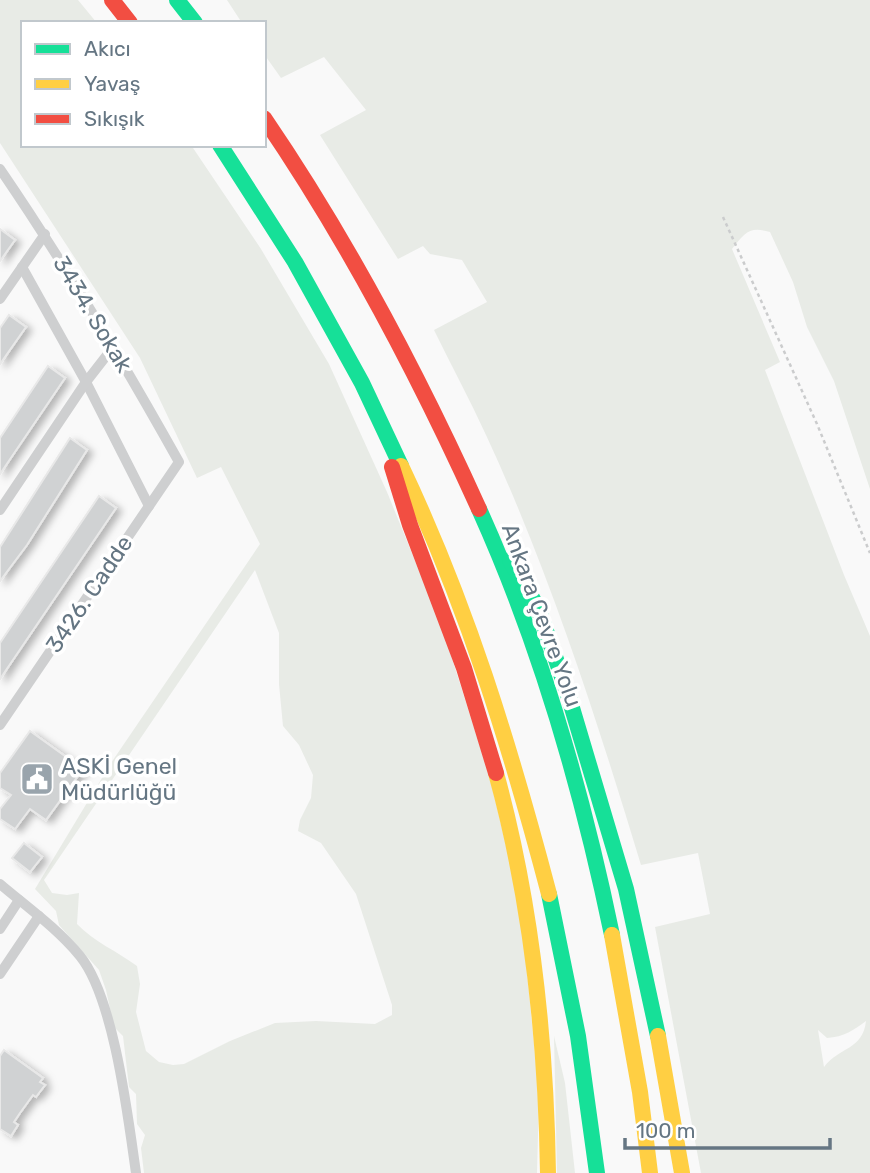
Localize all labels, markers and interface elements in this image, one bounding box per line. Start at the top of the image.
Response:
legend [21,21,266,147]
text: Akıcı [84,36,131,61]
text: Yavaş [84,71,140,96]
text: Sıkışık [84,106,145,131]
street label: 3434. Sokak [47,251,139,377]
street label: Ankara Çevre Yolu [496,520,588,710]
street label: 3426. Cadde [40,530,138,658]
place label: ASKİ Genel Müdürlüğü [61,752,177,806]
public building icon: ASKİ Genel Müdürlüğü [18,760,56,798]
scale bar [625,1106,830,1150]
text: 100 m [636,1118,695,1143]

